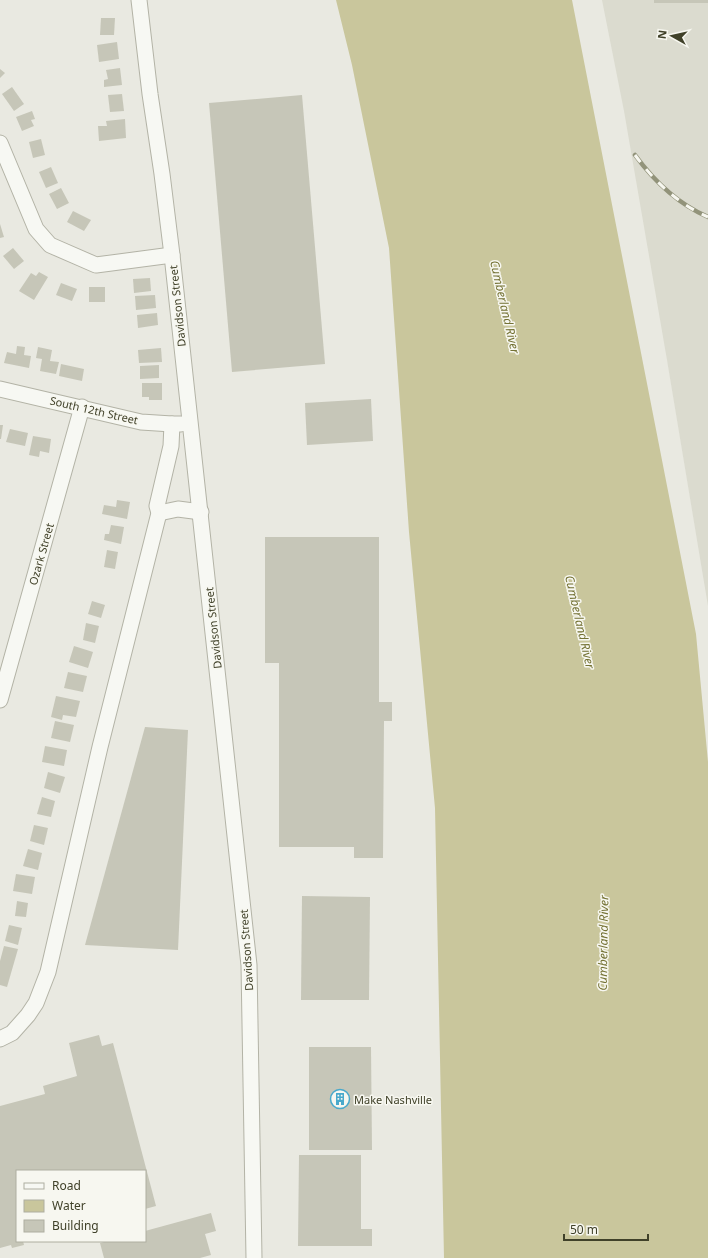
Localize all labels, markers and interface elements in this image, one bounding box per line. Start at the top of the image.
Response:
north arrow [652,16,692,56]
text: N [654,29,670,40]
water label: Cumberland River [486,259,524,357]
street label: Davidson Street [165,265,189,347]
street label: South 12th Street [48,393,140,427]
street label: Ozark Street [25,521,57,587]
water label: Cumberland River [561,574,599,672]
street label: Davidson Street [201,587,225,669]
water label: Cumberland River [594,894,612,991]
street label: Davidson Street [236,909,256,991]
building icon: Make Nashville [329,1088,351,1110]
place label: Make Nashville [354,1092,432,1107]
legend [16,1170,146,1242]
text: Road [52,1177,81,1194]
text: Water [52,1197,86,1214]
scale bar [564,1216,648,1242]
text: Building [52,1217,99,1234]
text: 50 m [570,1221,598,1238]

